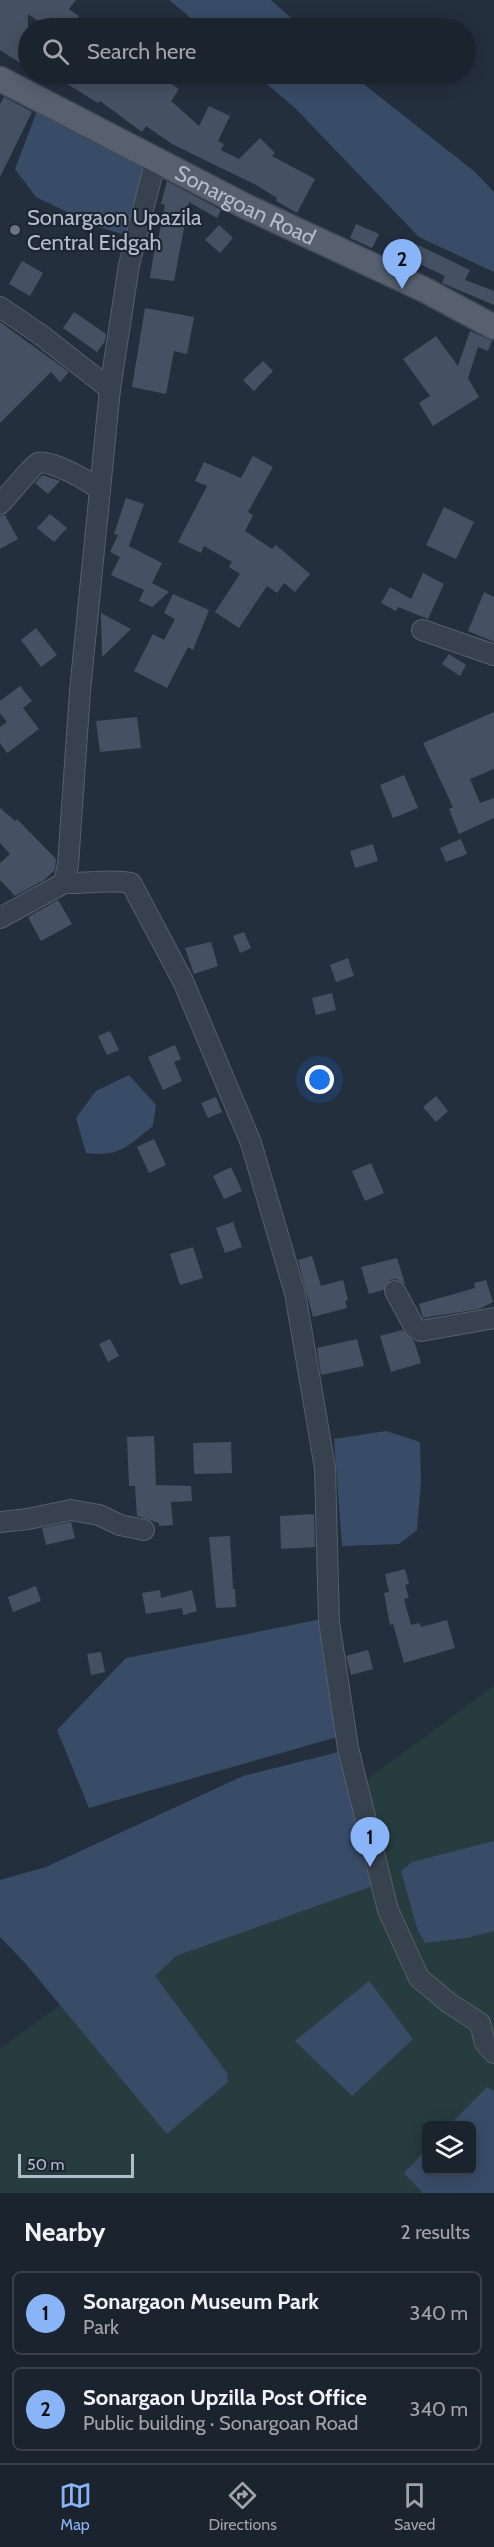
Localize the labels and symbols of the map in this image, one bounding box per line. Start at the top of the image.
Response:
street label: Sonargoan Road [171,159,320,251]
place label: Sonargaon Upazila Central Eidgah [27,204,202,256]
marker: Sonargaon Upazila Central Eidgah [8,223,22,237]
pin: 2 [382,240,422,289]
your location [305,1065,334,1094]
pin: 1 [350,1818,389,1867]
scale bar [18,2151,134,2178]

